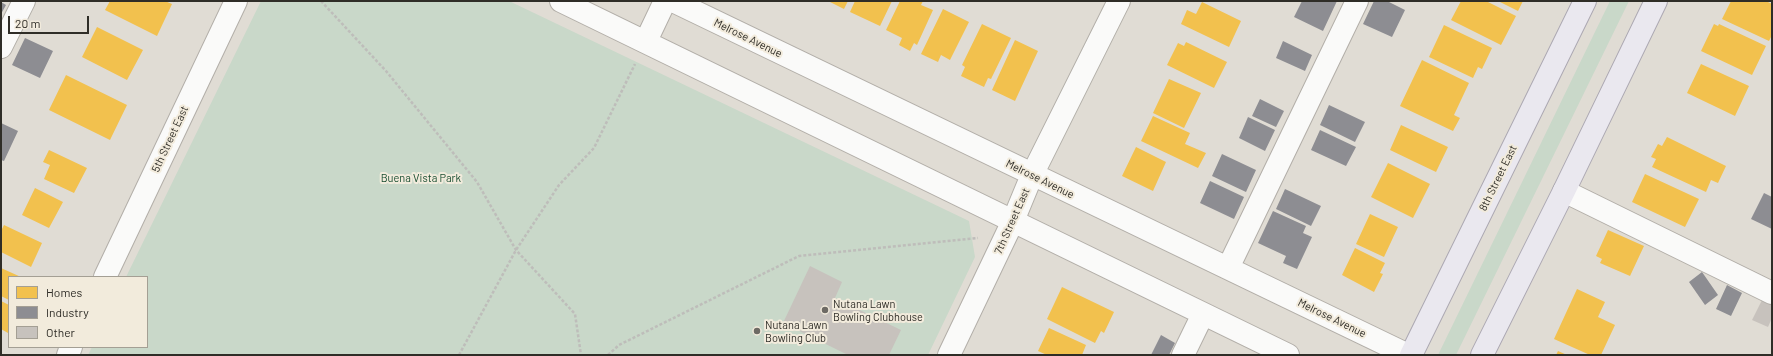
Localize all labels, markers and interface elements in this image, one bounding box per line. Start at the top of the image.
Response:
scale bar [10,8,91,34]
text: 20 m [15,16,41,30]
street label: Melrose Avenue [712,16,784,60]
street label: 5th Street East [149,104,191,174]
street label: 8th Street East [1476,143,1520,213]
street label: Melrose Avenue [1004,157,1076,201]
park label: Buena Vista Park [381,171,461,185]
street label: 7th Street East [992,186,1032,256]
legend [8,276,148,348]
text: Homes [46,285,82,299]
street label: Melrose Avenue [1296,296,1368,340]
place label: Nutana Lawn Bowling Clubhouse [833,297,923,323]
text: Industry [46,305,89,319]
marker: Nutana Lawn Bowling Clubhouse [820,305,830,315]
place label: Nutana Lawn Bowling Club [765,318,827,344]
text: Other [46,325,75,339]
marker: Nutana Lawn Bowling Club [752,326,762,336]

